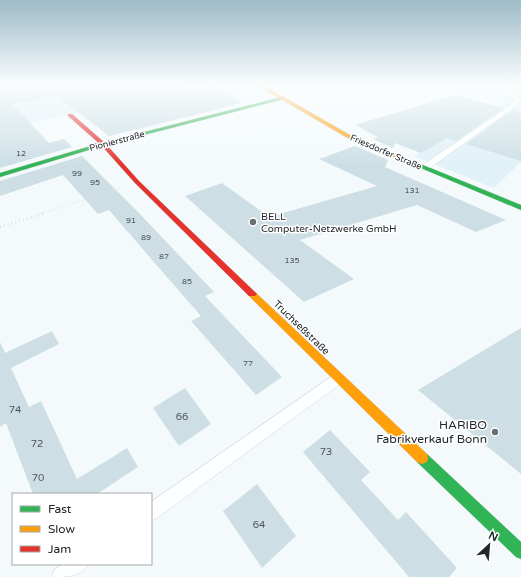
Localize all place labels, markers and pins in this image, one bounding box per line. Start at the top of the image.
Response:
place label: BELL Computer-Netzwerke GmbH [261,211,397,235]
marker: BELL Computer-Netzwerke GmbH [248,217,258,227]
place label: HARIBO Fabrikverkauf Bonn [376,418,487,446]
marker: HARIBO Fabrikverkauf Bonn [490,427,500,437]

